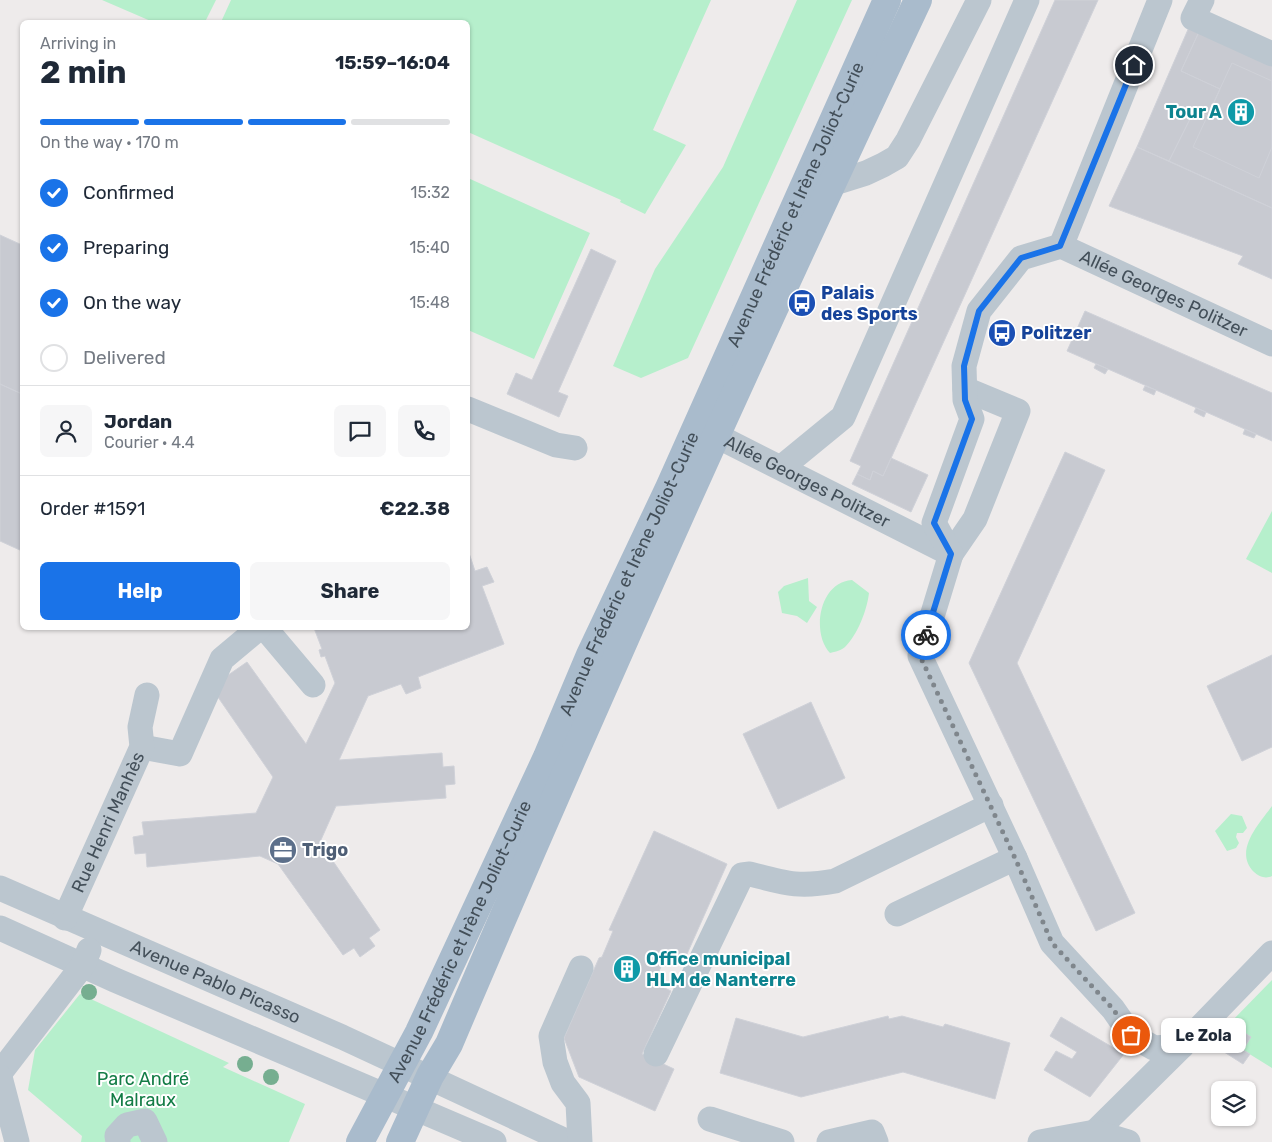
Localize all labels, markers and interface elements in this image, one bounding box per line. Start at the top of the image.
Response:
text: Arriving in [40,34,116,53]
pin [1113,44,1155,86]
text: 15:59–16:04 [335,51,450,74]
icon: home [1120,51,1148,79]
text: 2 min [40,53,127,91]
street label: Avenue Frédéric et Irène Joliot-Curie [722,59,869,351]
building icon: Tour A [1226,97,1256,127]
place label: Tour A [1166,101,1222,123]
text: On the way · 170 m [40,133,179,152]
icon: check [40,179,68,207]
text: Confirmed [83,181,174,204]
text: 15:32 [411,183,450,202]
icon: check [40,234,68,262]
text: Preparing [83,236,169,259]
text: 15:40 [409,238,450,257]
street label: Allée Georges Politzer [1076,245,1251,342]
place label: Palais des Sports [821,282,918,325]
bus stop icon: Palais des Sports [787,288,817,318]
icon: check [40,289,68,317]
text: On the way [83,291,181,314]
text: 15:48 [409,293,450,312]
bus stop icon: Politzer [987,318,1017,348]
place label: Politzer [1021,322,1091,344]
text: Delivered [83,346,166,369]
button: person [40,405,92,457]
button: chat [334,405,386,457]
button: phone [398,405,450,457]
text: Jordan [104,410,172,433]
street label: Avenue Frédéric et Irène Joliot-Curie [555,428,704,719]
street label: Allée Georges Politzer [721,431,894,533]
text: Courier · 4.4 [104,433,195,452]
text: Order #1591 [40,497,145,520]
text: €22.38 [380,497,450,520]
button: Help [40,562,240,620]
button: Share [250,562,450,620]
courier [901,610,951,660]
icon: bike [912,621,940,649]
street label: Rue Henri Manhès [67,748,149,896]
street label: Avenue Frédéric et Irène Joliot-Curie [383,797,536,1086]
office icon: Trigo [268,835,298,865]
place label: Trigo [302,839,348,861]
street label: Avenue Pablo Picasso [127,935,304,1029]
place label: Office municipal HLM de Nanterre [646,948,796,991]
building icon: Office municipal HLM de Nanterre [612,954,642,984]
pin [1110,1014,1152,1056]
callout: Le Zola [1161,1018,1246,1052]
icon: bag [1117,1021,1145,1049]
text: Le Zola [1175,1026,1232,1045]
park label: Parc André Malraux [97,1068,189,1111]
map controls [1211,1081,1256,1126]
button: layers [1211,1081,1256,1126]

